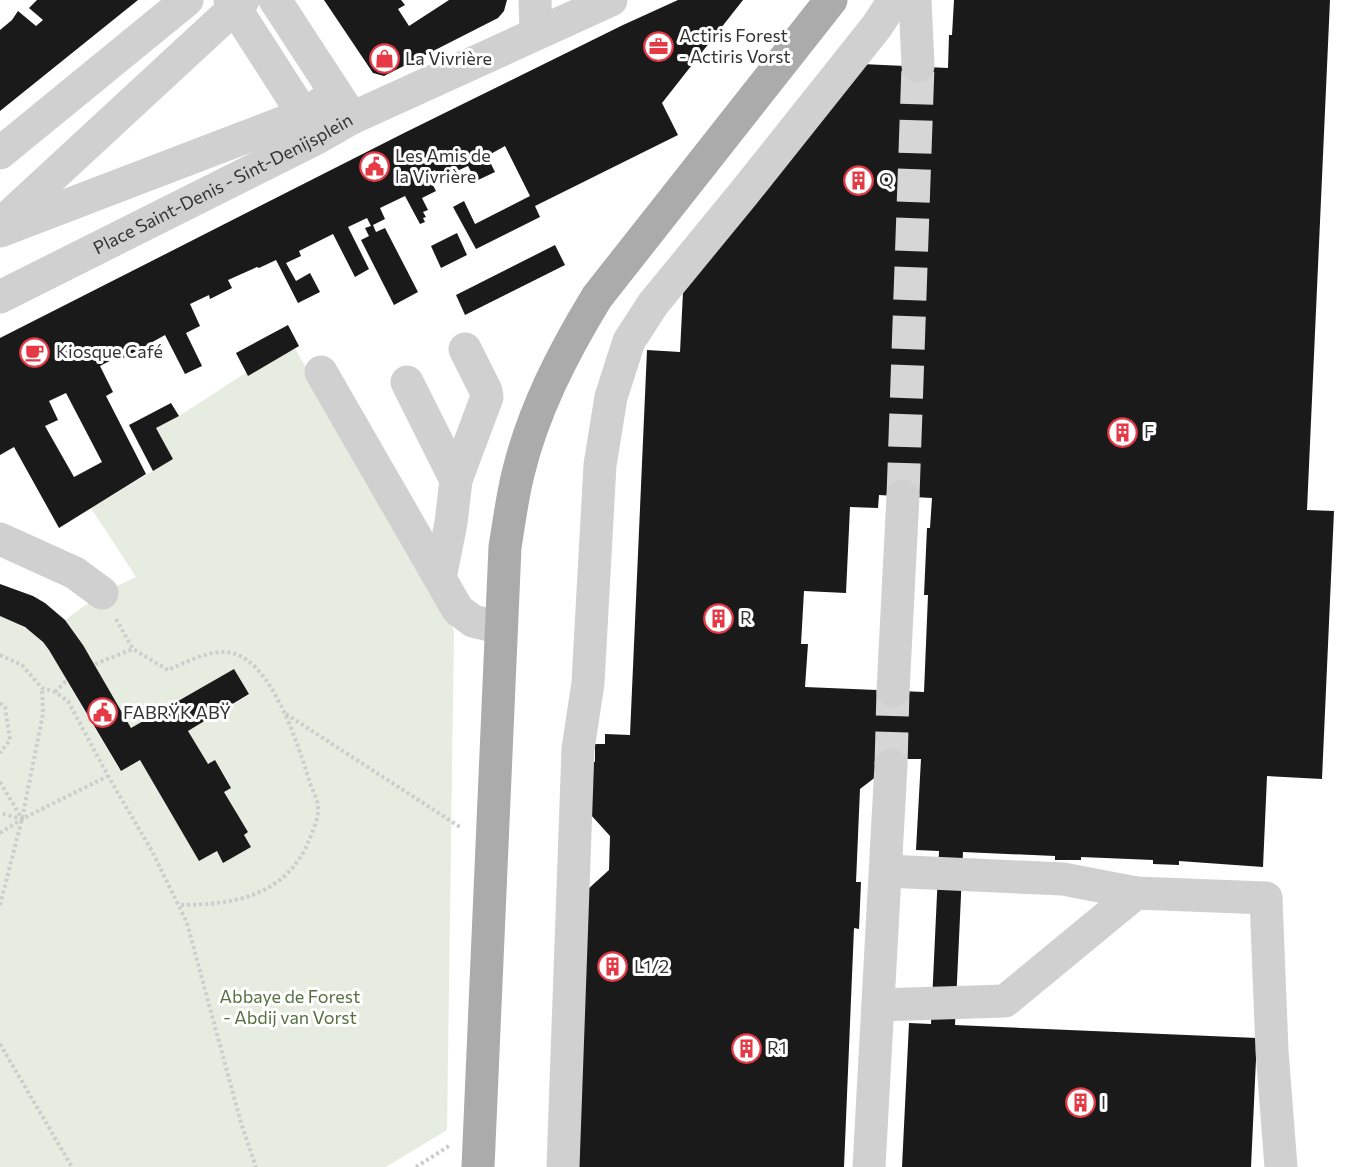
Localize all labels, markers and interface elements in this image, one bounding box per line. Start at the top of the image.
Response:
place label: Actiris Forest - Actiris Vorst [679,24,791,67]
office icon: Actiris Forest - Actiris Vorst [642,30,674,62]
shop icon: La Vivrière [368,43,400,75]
place label: La Vivrière [405,47,492,69]
street label: Place Saint-Denis - Sint-Denijsplein [89,108,356,258]
place label: Les Amis de la Vivrière [395,144,491,187]
public building icon: Les Amis de la Vivrière [358,150,390,182]
building icon: Q [842,164,874,196]
place label: Q [879,168,894,190]
cafe icon: Kiosque Café [19,336,51,368]
place label: Kiosque Café [56,340,163,362]
building icon: F [1107,416,1139,448]
place label: F [1144,420,1154,442]
building icon: R [703,602,735,634]
place label: R [740,606,752,628]
public building icon: FABRŸK ABŸ [86,697,118,729]
place label: FABRŸK ABŸ [123,701,231,723]
building icon: L1/2 [597,951,629,983]
place label: L1/2 [634,955,669,977]
park label: Abbaye de Forest - Abdij van Vorst [220,985,360,1028]
building icon: R1 [730,1032,762,1064]
place label: R1 [767,1036,787,1058]
building icon: I [1064,1087,1096,1119]
place label: I [1101,1091,1106,1113]

